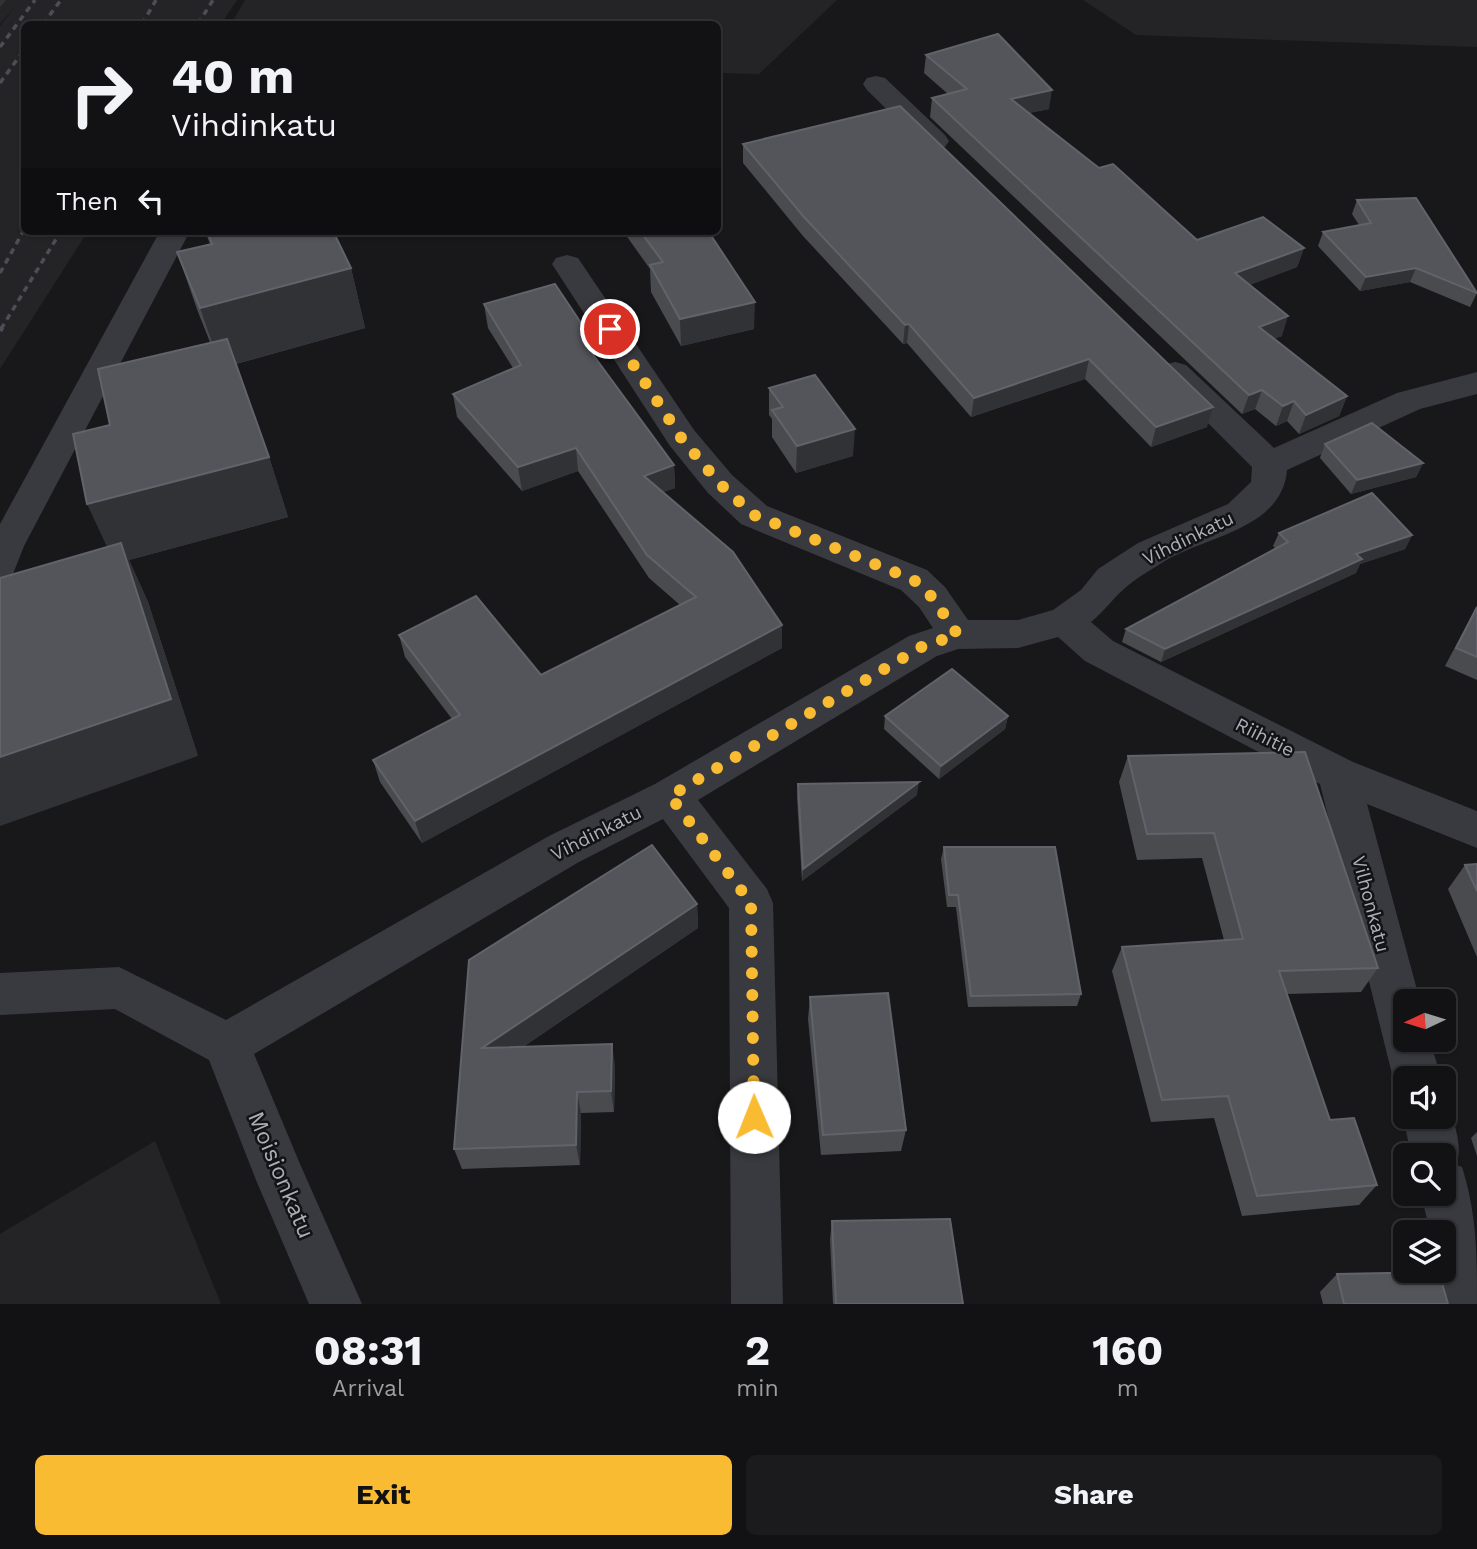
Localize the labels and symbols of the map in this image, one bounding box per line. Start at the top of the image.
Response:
pin [580,299,640,359]
street label: Vihdinkatu [1139,506,1237,570]
street label: Riihitie [1232,712,1298,762]
street label: Vihdinkatu [547,800,645,866]
street label: Vilhonkatu [1347,853,1395,955]
north arrow [1393,989,1456,1052]
position arrow [717,1080,791,1154]
street label: Moisionkatu [242,1108,320,1242]

